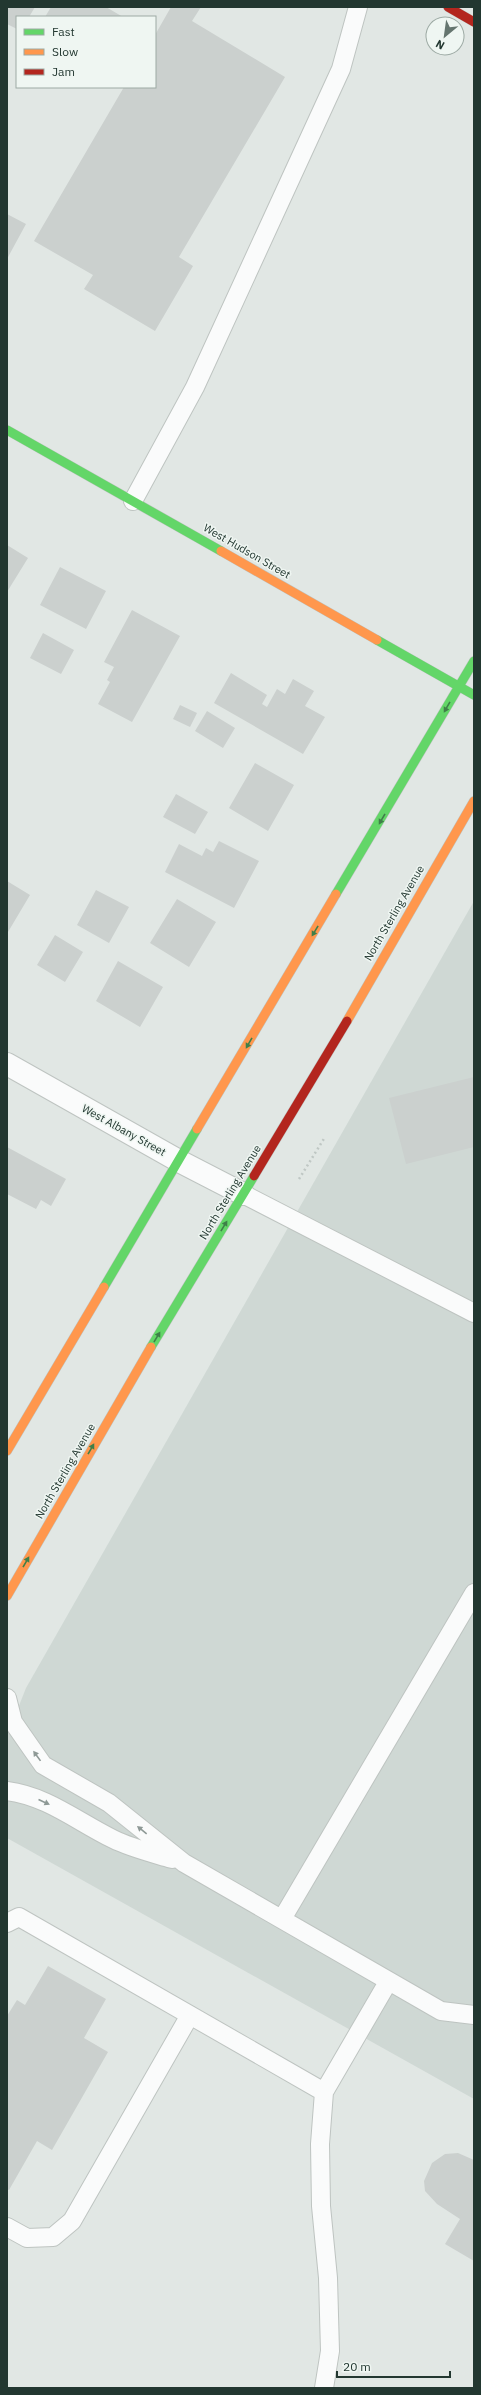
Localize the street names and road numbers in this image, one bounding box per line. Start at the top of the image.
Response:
street label: West Hudson Street [201,520,293,582]
street label: North Sterling Avenue [361,863,427,963]
street label: West Albany Street [79,1101,169,1159]
street label: North Sterling Avenue [196,1142,264,1242]
street label: North Sterling Avenue [32,1421,98,1521]

